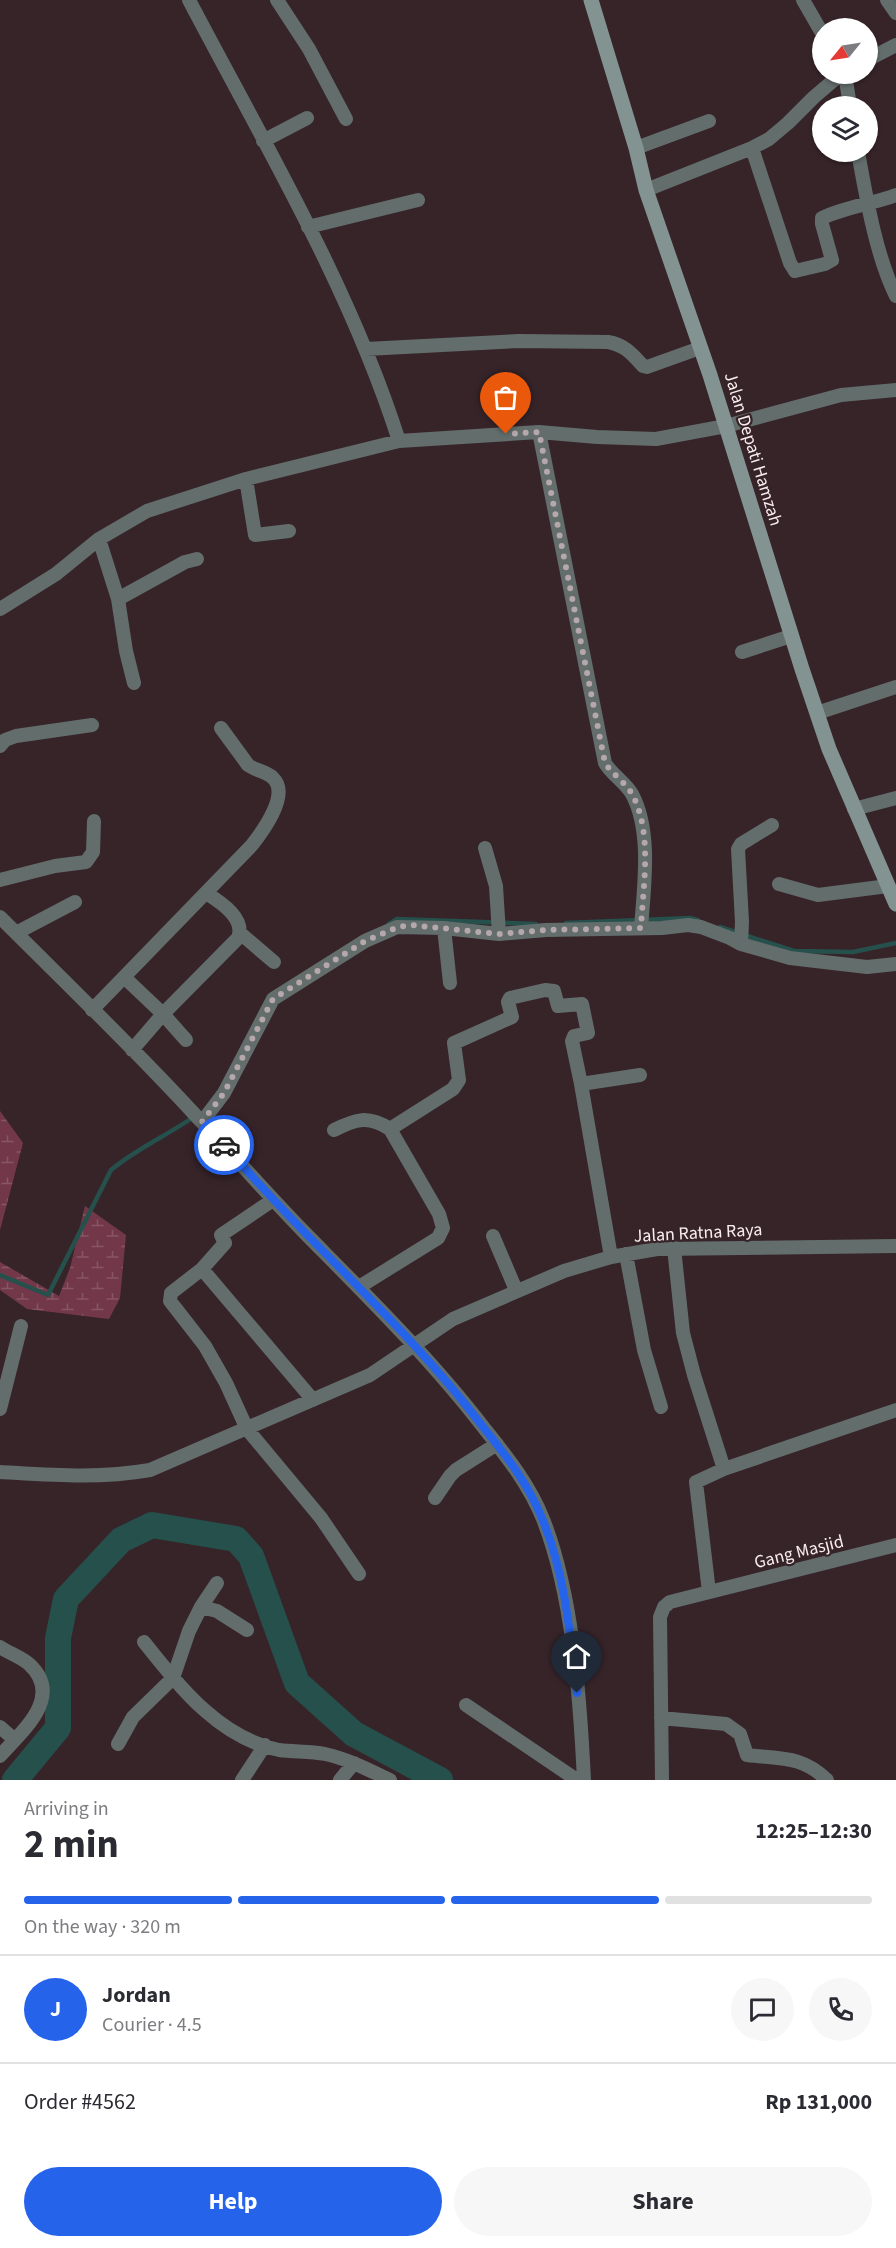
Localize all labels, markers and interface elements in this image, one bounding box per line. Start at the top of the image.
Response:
north arrow [812,18,878,84]
map controls [812,18,878,162]
button: layers [812,96,878,162]
street label: Jalan Depati Hamzah [718,369,788,529]
pin [480,372,531,434]
icon: bag [489,381,522,414]
courier [194,1115,254,1175]
icon: car [208,1129,241,1162]
street label: Jalan Ratna Raya [633,1217,763,1249]
street label: Gang Masjid [752,1529,846,1575]
pin [551,1631,602,1693]
icon: home [560,1640,593,1673]
text: Arriving in [24,1795,109,1823]
text: 12:25–12:30 [755,1815,872,1847]
text: 2 min [24,1817,119,1873]
text: On the way · 320 m [24,1913,181,1941]
button: chat [731,1978,794,2041]
button: phone [809,1978,872,2041]
text: Jordan [102,1979,171,2011]
text: J [50,1993,61,2025]
text: Courier · 4.5 [102,2011,202,2039]
text: Order #4562 [24,2086,136,2118]
text: Rp 131,000 [765,2086,872,2118]
button: Help [24,2167,442,2236]
button: Share [454,2167,872,2236]

